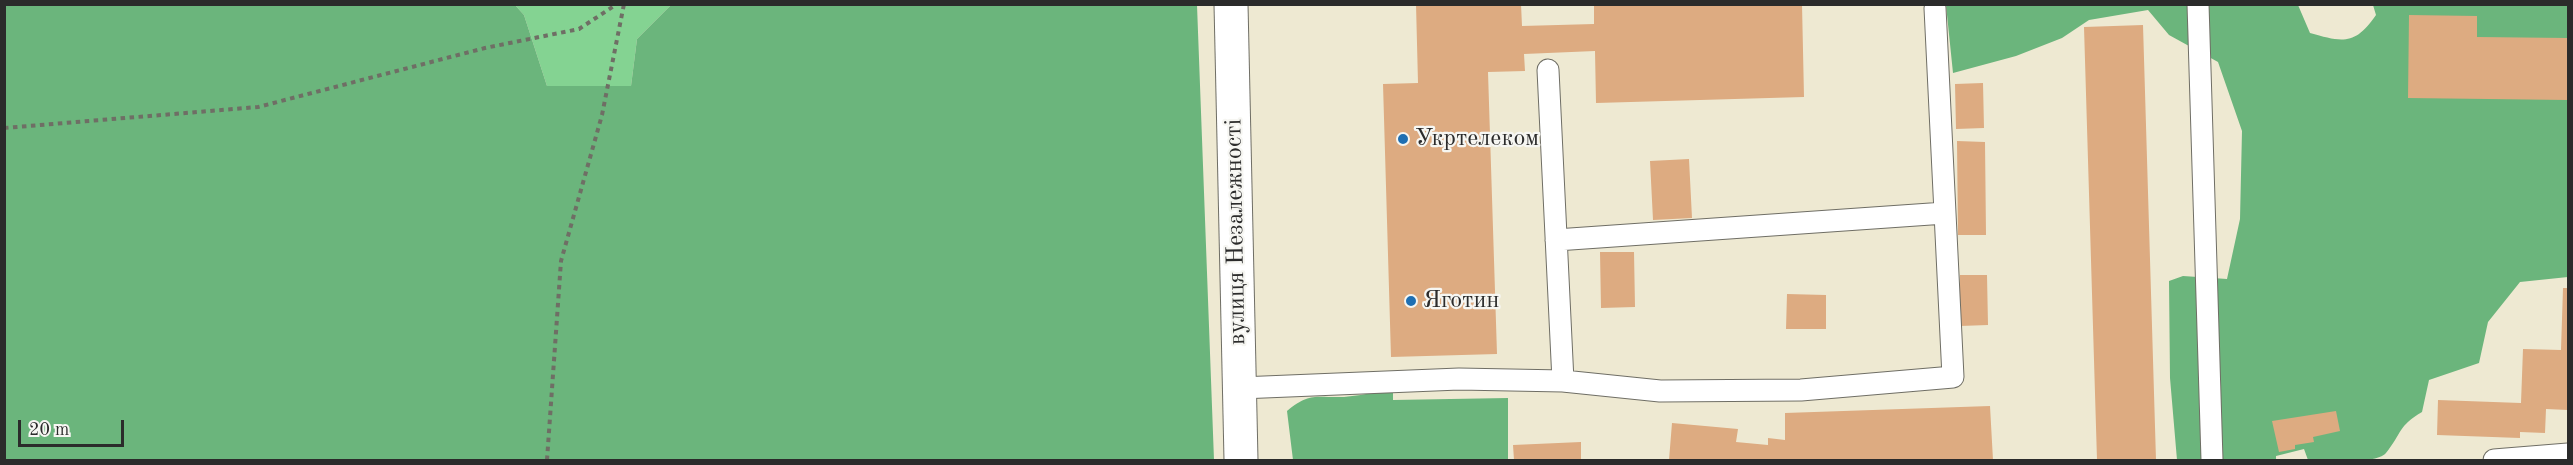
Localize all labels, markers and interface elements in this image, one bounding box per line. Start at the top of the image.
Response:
street label: вулиця Незалежності [1220,119,1252,345]
place label: Укртелеком [1415,125,1539,153]
marker: Укртелеком [1396,132,1410,146]
place label: Яготин [1423,287,1500,315]
marker: Яготин [1404,294,1418,308]
scale bar [21,408,128,446]
text: 20 m [29,421,69,439]

